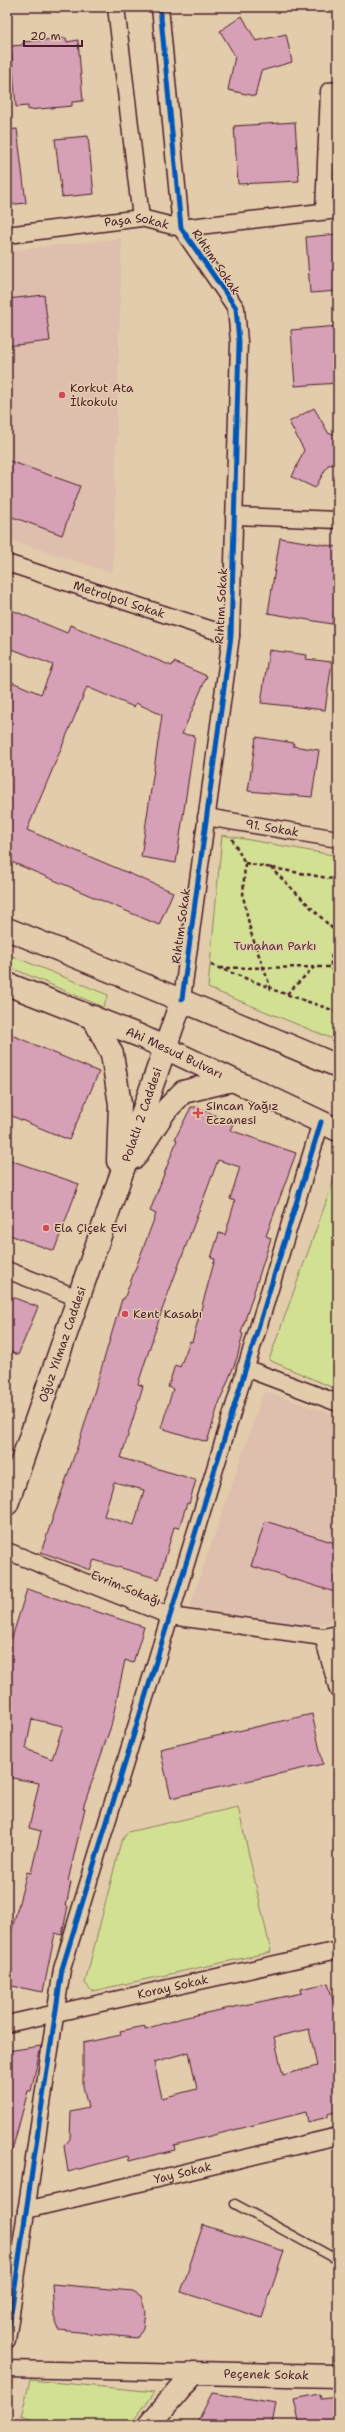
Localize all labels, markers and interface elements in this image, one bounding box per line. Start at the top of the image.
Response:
scale bar [24,22,82,48]
text: 20 m [30,28,61,44]
street label: Paşa Sokak [103,210,171,233]
street label: Rıhtım Sokak [188,226,244,298]
place label: Korkut Ata İlkokulu [70,380,134,410]
marker: Korkut Ata İlkokulu [57,390,67,400]
street label: Rıhtım Sokak [211,567,231,644]
street label: Metrolpol Sokak [71,577,167,622]
street label: 91. Sokak [244,816,300,840]
street label: Rıhtım Sokak [168,887,194,965]
park label: Tunahan Parkı [234,938,316,954]
street label: Ahi Mesud Bulvarı [123,1023,226,1082]
street label: Polatlı 2 Caddesi [118,1065,166,1164]
place label: Sincan Yağız Eczanesi [206,1098,279,1128]
marker: Sincan Yağız Eczanesi [193,1108,203,1118]
place label: Ela Çiçek Evi [54,1220,127,1236]
marker: Ela Çiçek Evi [41,1223,51,1233]
street label: Oğuz Yılmaz Caddesi [35,1284,90,1404]
place label: Kent Kasabı [133,1306,202,1322]
marker: Kent Kasabı [120,1309,130,1319]
street label: Evrim Sokağı [89,1567,163,1609]
street label: Koray Sokak [136,1971,210,2003]
street label: Yay Sokak [152,2158,213,2187]
street label: Peçenek Sokak [223,2366,309,2383]

